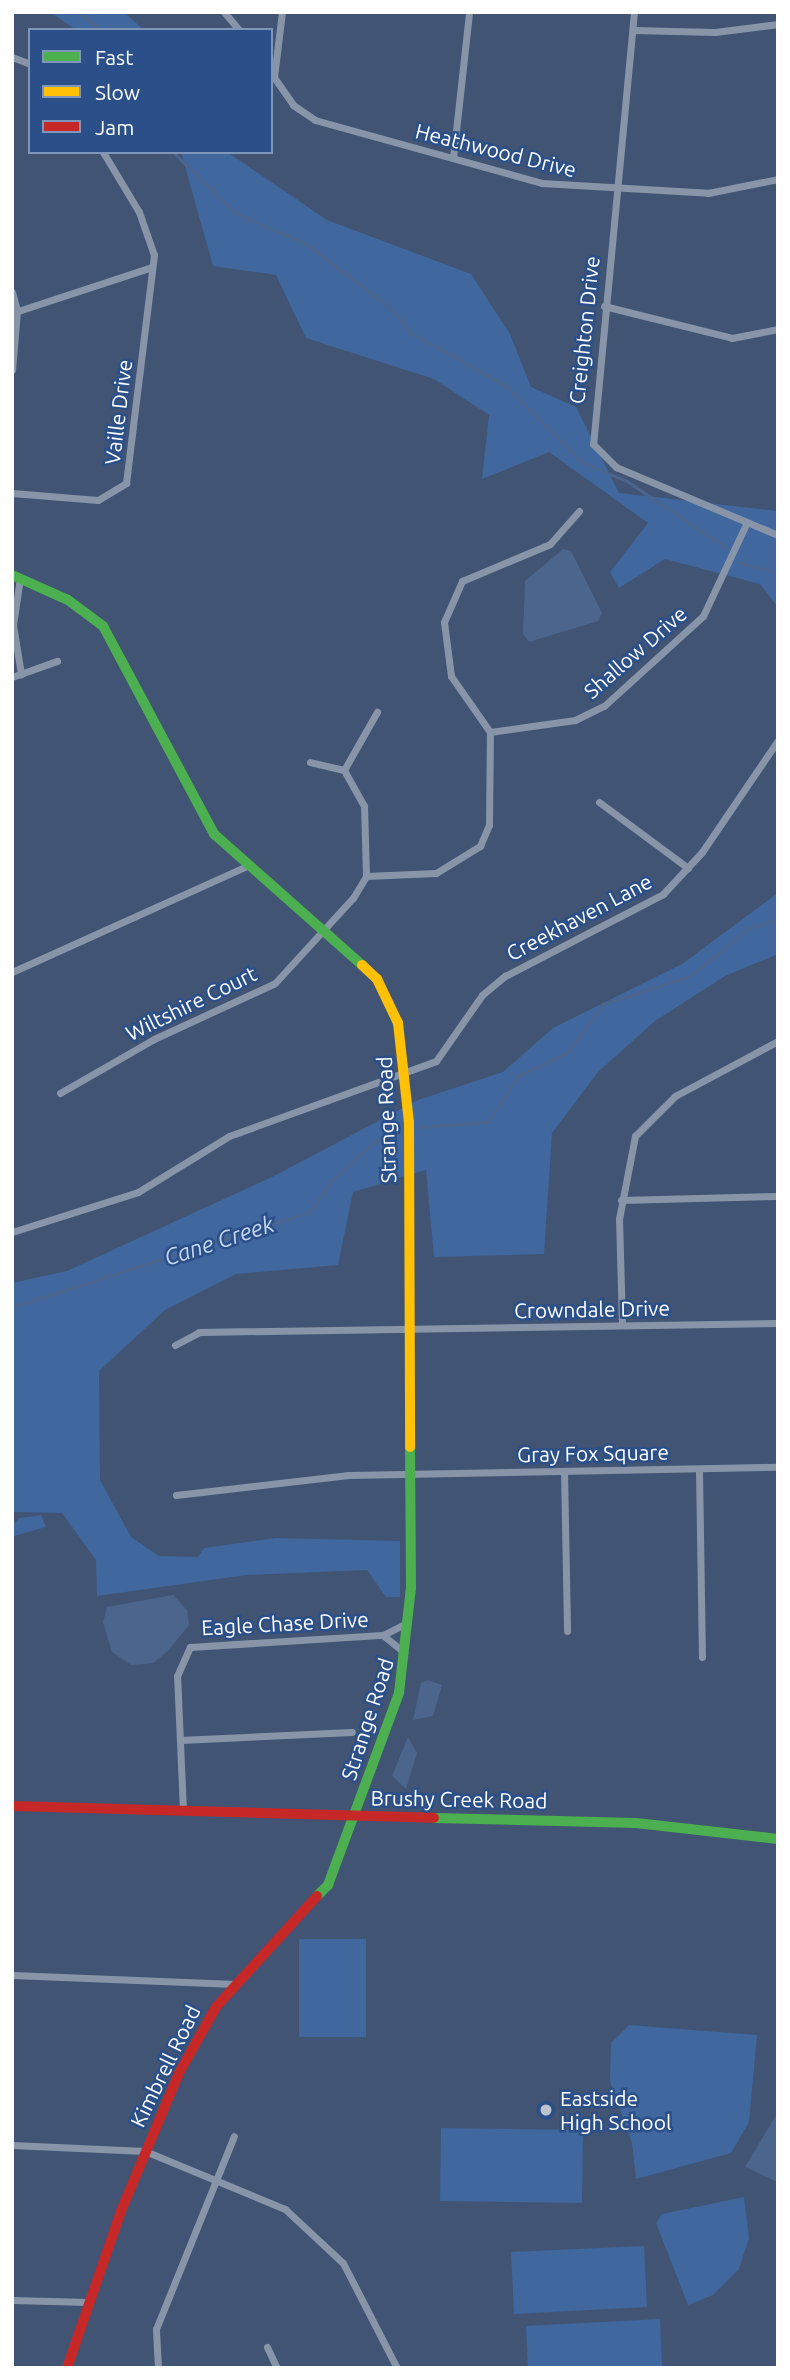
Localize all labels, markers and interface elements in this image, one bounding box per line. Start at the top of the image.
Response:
legend [28,28,273,154]
text: Fast [95,45,133,69]
text: Slow [95,80,140,104]
text: Jam [95,115,134,139]
street label: Heathwood Drive [413,118,579,182]
street label: Creighton Drive [564,255,604,405]
street label: Vaille Drive [99,358,137,466]
street label: Shallow Drive [579,601,691,703]
street label: Creekhaven Lane [502,868,656,966]
street label: Wiltshire Court [121,960,261,1046]
street label: Strange Road [371,1056,401,1184]
water label: Cane Creek [160,1210,278,1272]
street label: Crowndale Drive [514,1295,670,1323]
street label: Gray Fox Square [517,1439,669,1467]
street label: Eagle Chase Drive [201,1606,369,1640]
street label: Strange Road [335,1655,399,1783]
street label: Brushy Creek Road [370,1785,548,1813]
street label: Kimbrell Road [125,2001,205,2131]
place label: Eastside High School [560,2085,671,2135]
marker: Eastside High School [538,2102,554,2118]

